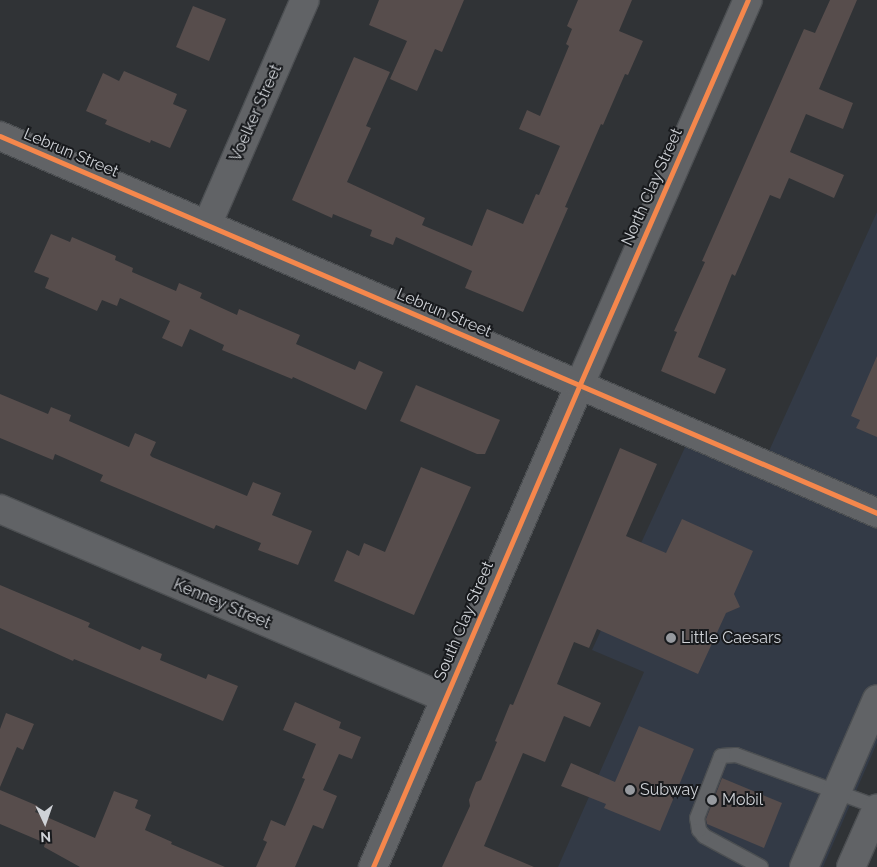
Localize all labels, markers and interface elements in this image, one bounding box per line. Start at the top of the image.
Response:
street label: Voelker Street [226,61,286,165]
street label: Lebrun Street [21,124,121,182]
street label: North Clay Street [617,125,687,249]
street label: Lebrun Street [394,284,494,342]
street label: South Clay Street [430,558,498,684]
street label: Kenney Street [170,575,274,633]
place label: Little Caesars [681,628,781,648]
marker: Little Caesars [665,632,677,644]
place label: Subway [640,780,699,800]
marker: Subway [624,784,636,796]
place label: Mobil [722,790,763,810]
marker: Mobil [706,794,718,806]
north arrow [20,797,70,847]
text: N [40,829,52,845]

